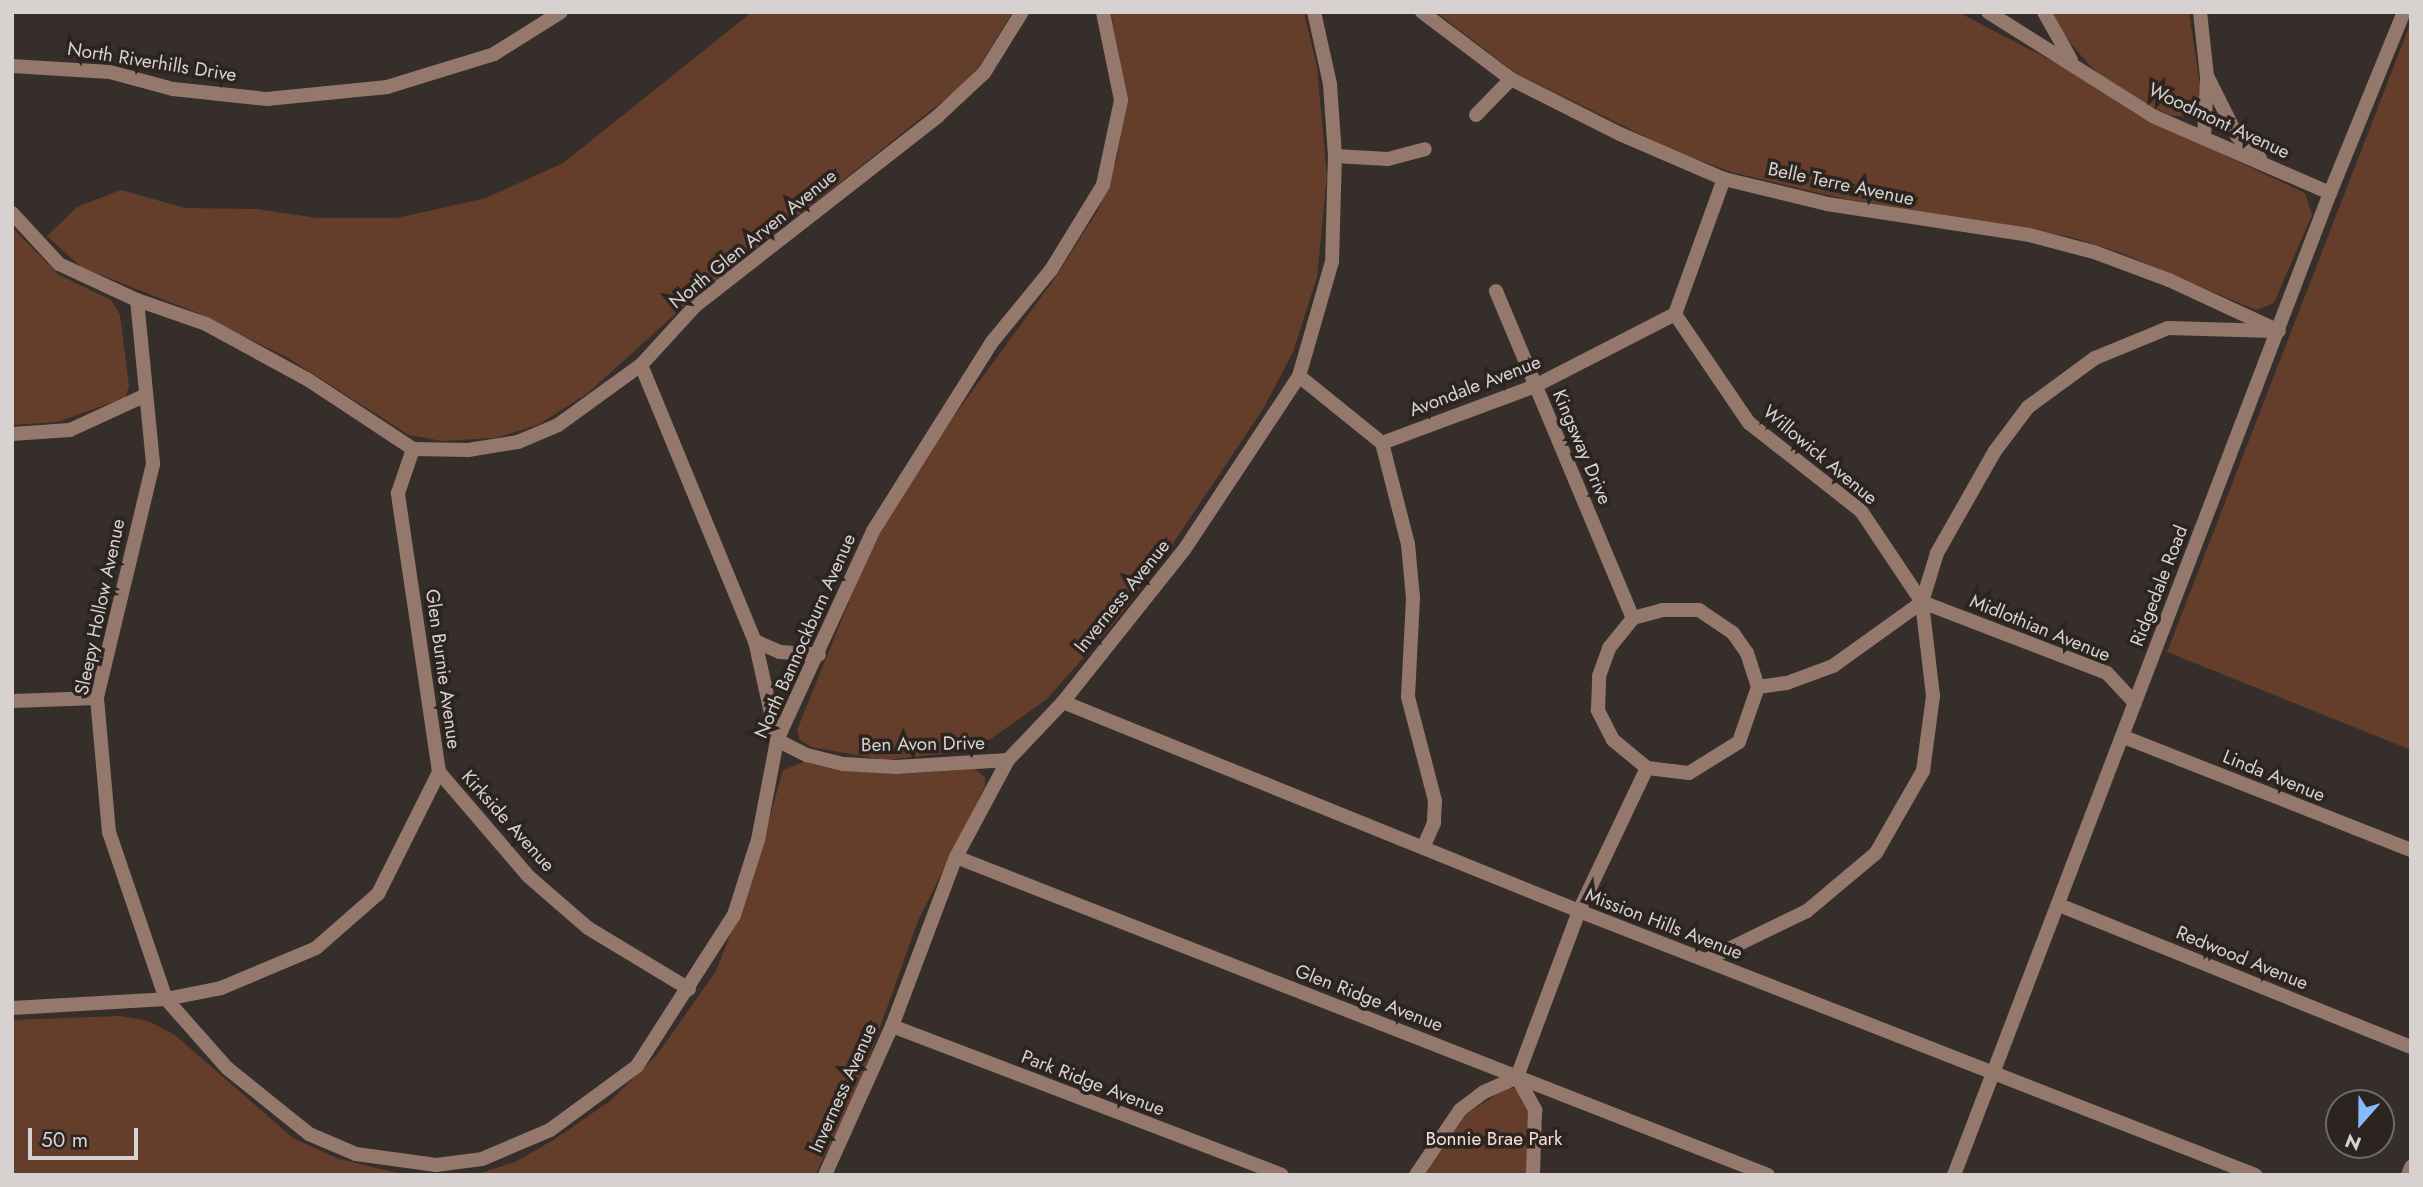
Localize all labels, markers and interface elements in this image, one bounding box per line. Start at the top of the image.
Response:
street label: North Riverhills Drive [66,37,238,87]
street label: Woodmont Avenue [2145,78,2293,164]
street label: Belle Terre Avenue [1766,157,1916,211]
street label: North Glen Arven Avenue [665,164,841,314]
street label: Avondale Avenue [1406,350,1544,422]
street label: Kingsway Drive [1548,386,1616,508]
street label: Willowick Avenue [1758,400,1882,510]
street label: Sleepy Hollow Avenue [70,517,130,697]
street label: Ridgedale Road [2125,522,2193,650]
street label: North Bannockburn Avenue [750,530,860,742]
street label: Inverness Avenue [1069,535,1175,657]
street label: Glen Burnie Avenue [420,588,466,750]
street label: Midlothian Avenue [1966,589,2114,667]
street label: Ben Avon Drive [861,732,985,756]
street label: Linda Avenue [2220,745,2328,807]
street label: Kirkside Avenue [456,766,560,876]
street label: Mission Hills Avenue [1582,884,1746,964]
street label: Redwood Avenue [2173,921,2311,995]
street label: Glen Ridge Avenue [1292,959,1446,1037]
street label: Inverness Avenue [804,1020,882,1156]
street label: Park Ridge Avenue [1018,1045,1168,1121]
north arrow [2325,1089,2395,1159]
scale bar [32,1114,142,1158]
text: 50 m [41,1125,88,1155]
text: N [2341,1127,2365,1158]
park label: Bonnie Brae Park [1426,1128,1562,1150]

